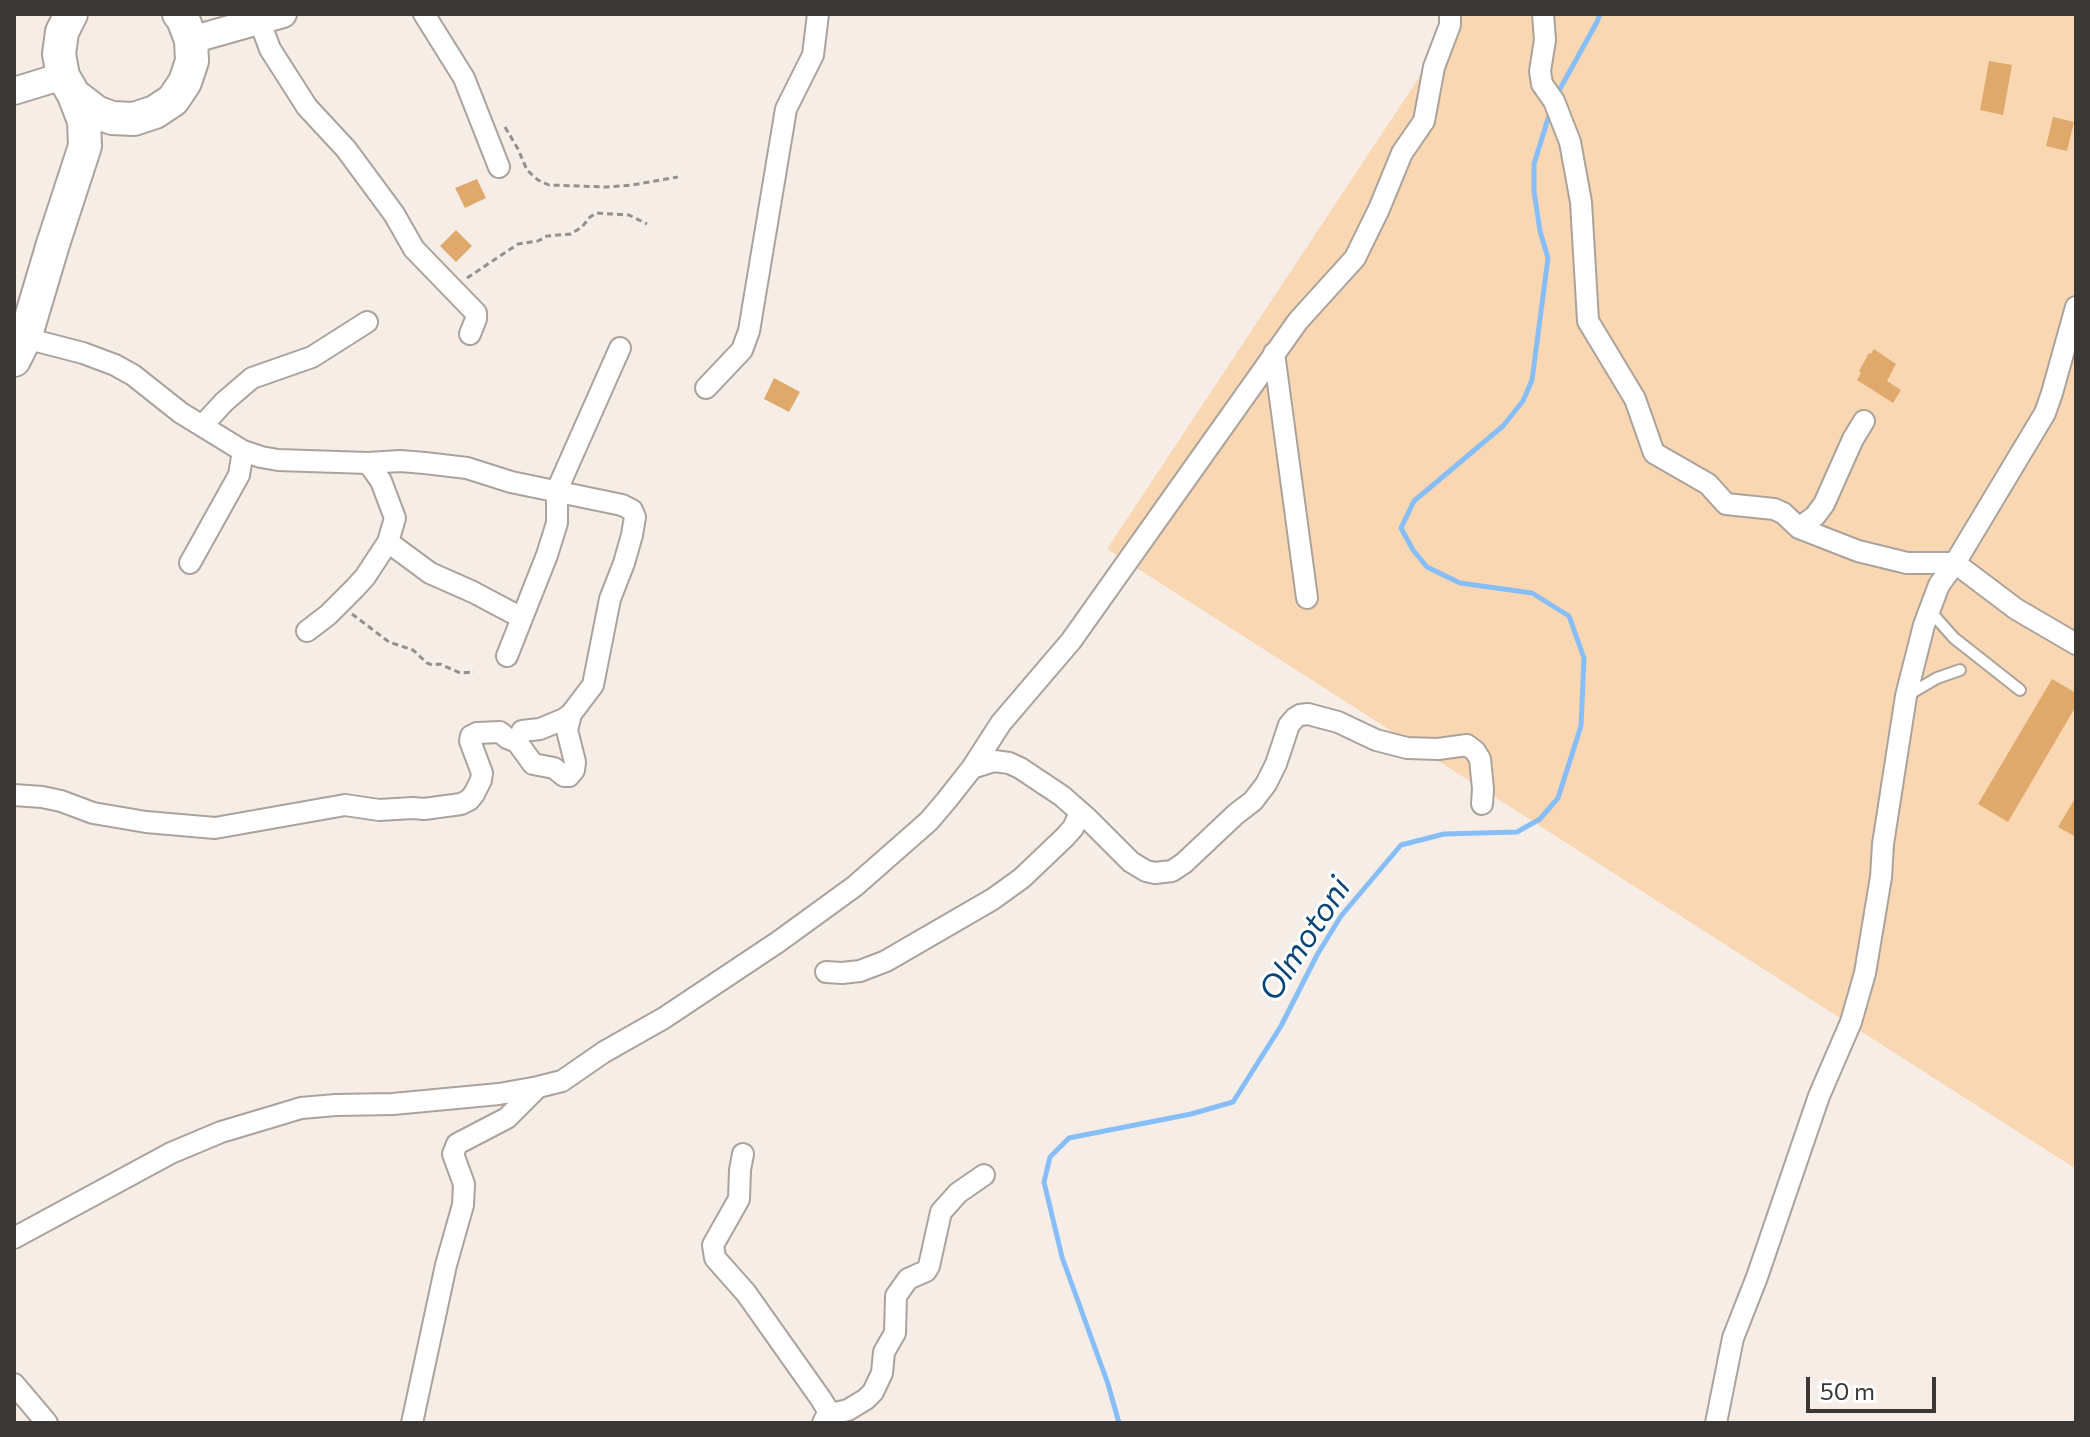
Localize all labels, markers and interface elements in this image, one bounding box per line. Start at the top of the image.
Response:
water label: Olmotoni [1251,870,1359,1008]
scale bar [1810,1361,1940,1411]
text: 50 m [1820,1376,1875,1405]

